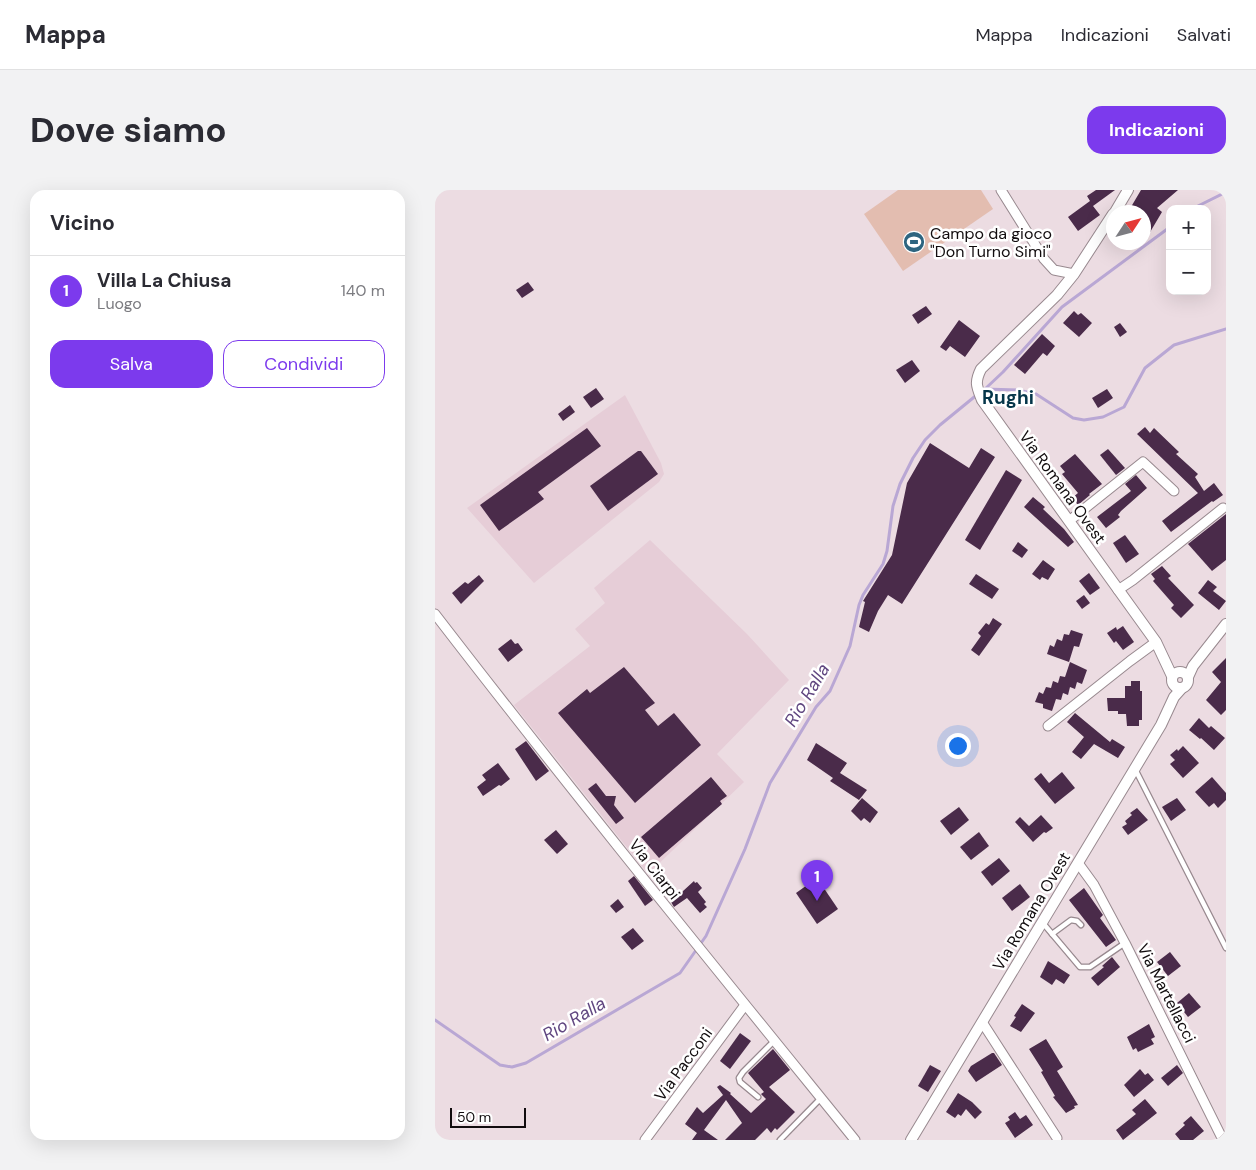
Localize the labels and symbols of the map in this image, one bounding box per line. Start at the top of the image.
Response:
north arrow [1106,205,1151,250]
place label: Campo da gioco "Don Turno Simi" [930,223,1052,262]
sports icon: Campo da gioco "Don Turno Simi" [902,230,926,254]
district label: Rughi [982,385,1034,410]
street label: Via Romana Ovest [1015,427,1111,548]
water label: Rio Ralla [779,659,835,731]
your location [945,733,971,759]
street label: Via Ciarpi [624,835,685,904]
street label: Via Romana Ovest [988,848,1075,974]
pin: 1 [801,860,833,901]
street label: Via Martellacci [1133,940,1201,1046]
water label: Rio Ralla [538,991,610,1047]
street label: Via Pacconi [650,1023,717,1105]
scale bar [450,1105,526,1128]

